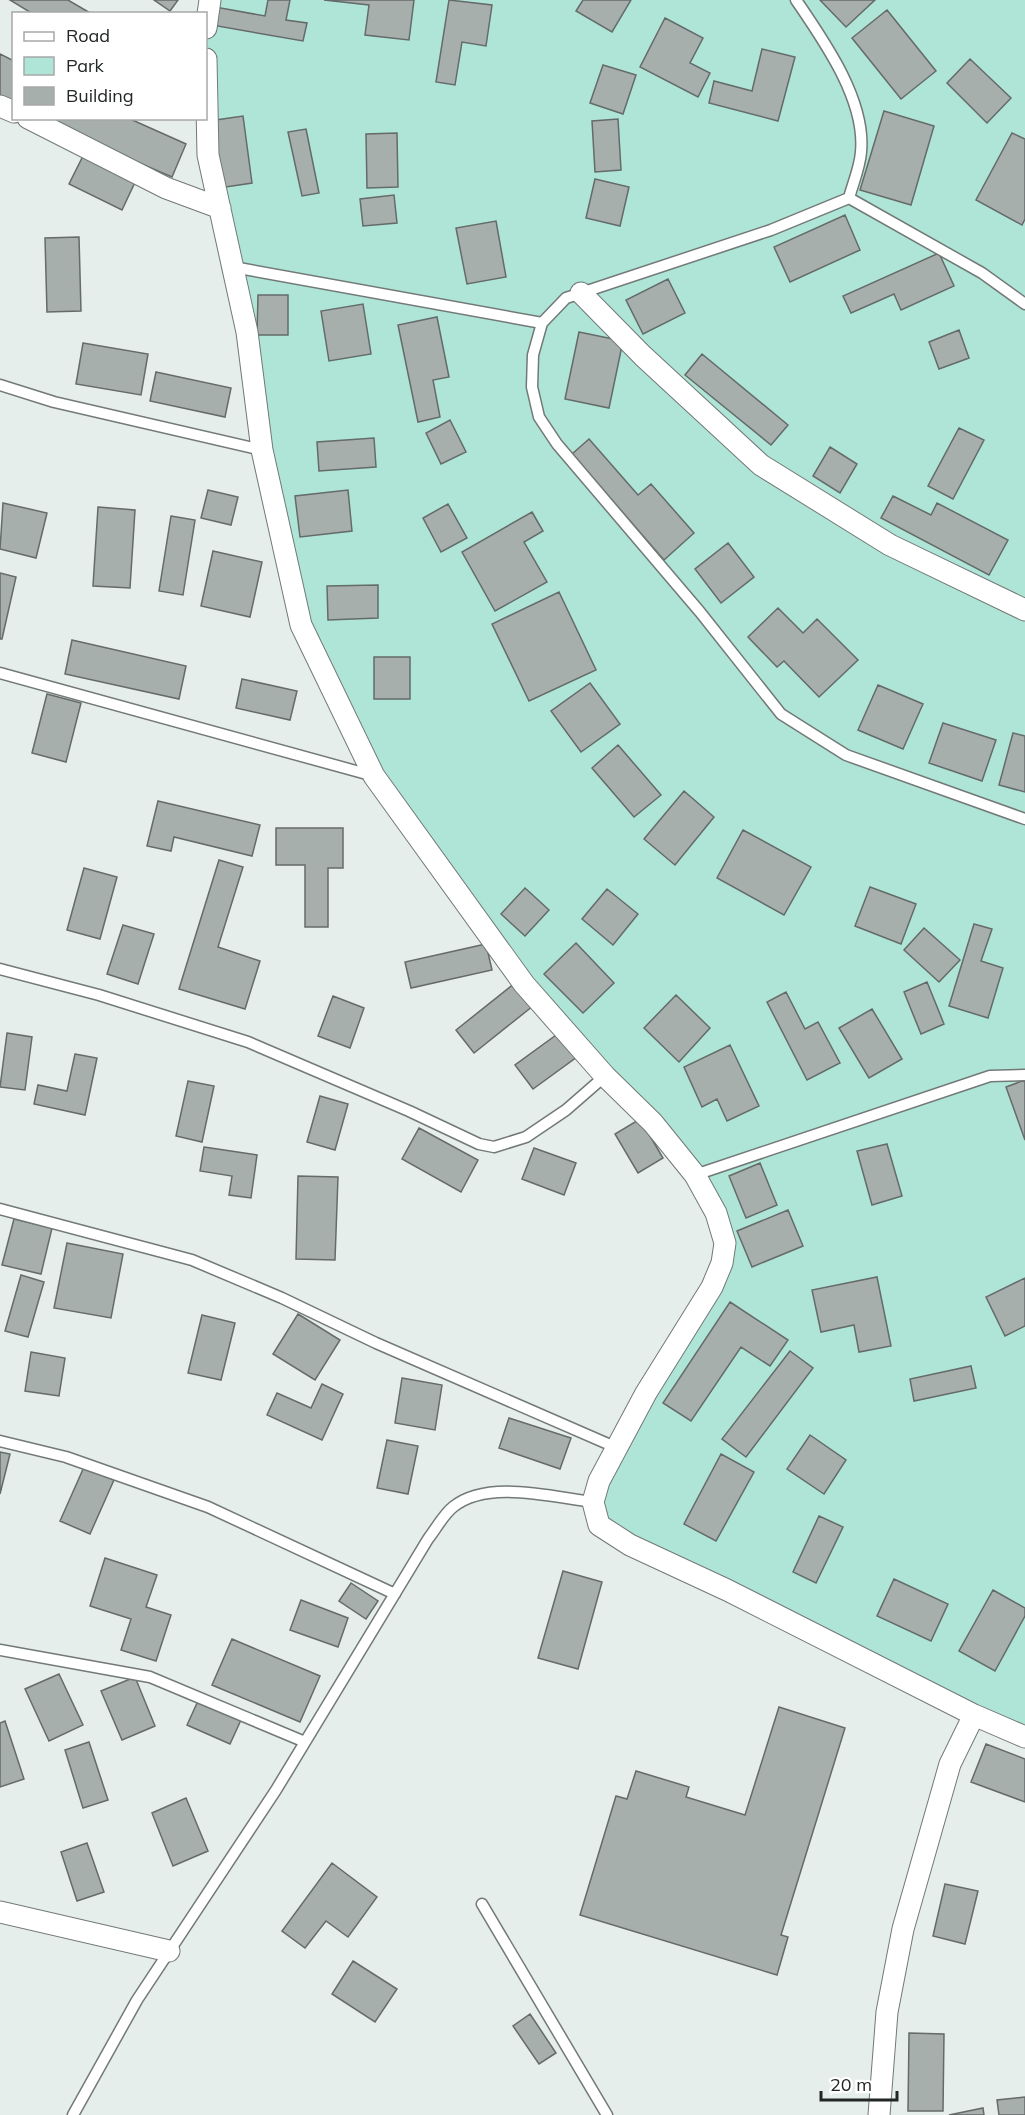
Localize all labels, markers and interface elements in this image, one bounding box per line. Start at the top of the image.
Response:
legend [12,12,207,120]
text: Road [66,24,110,47]
text: Park [66,54,105,77]
text: Building [66,84,134,107]
scale bar [821,2064,898,2102]
text: 20 m [830,2073,872,2096]

